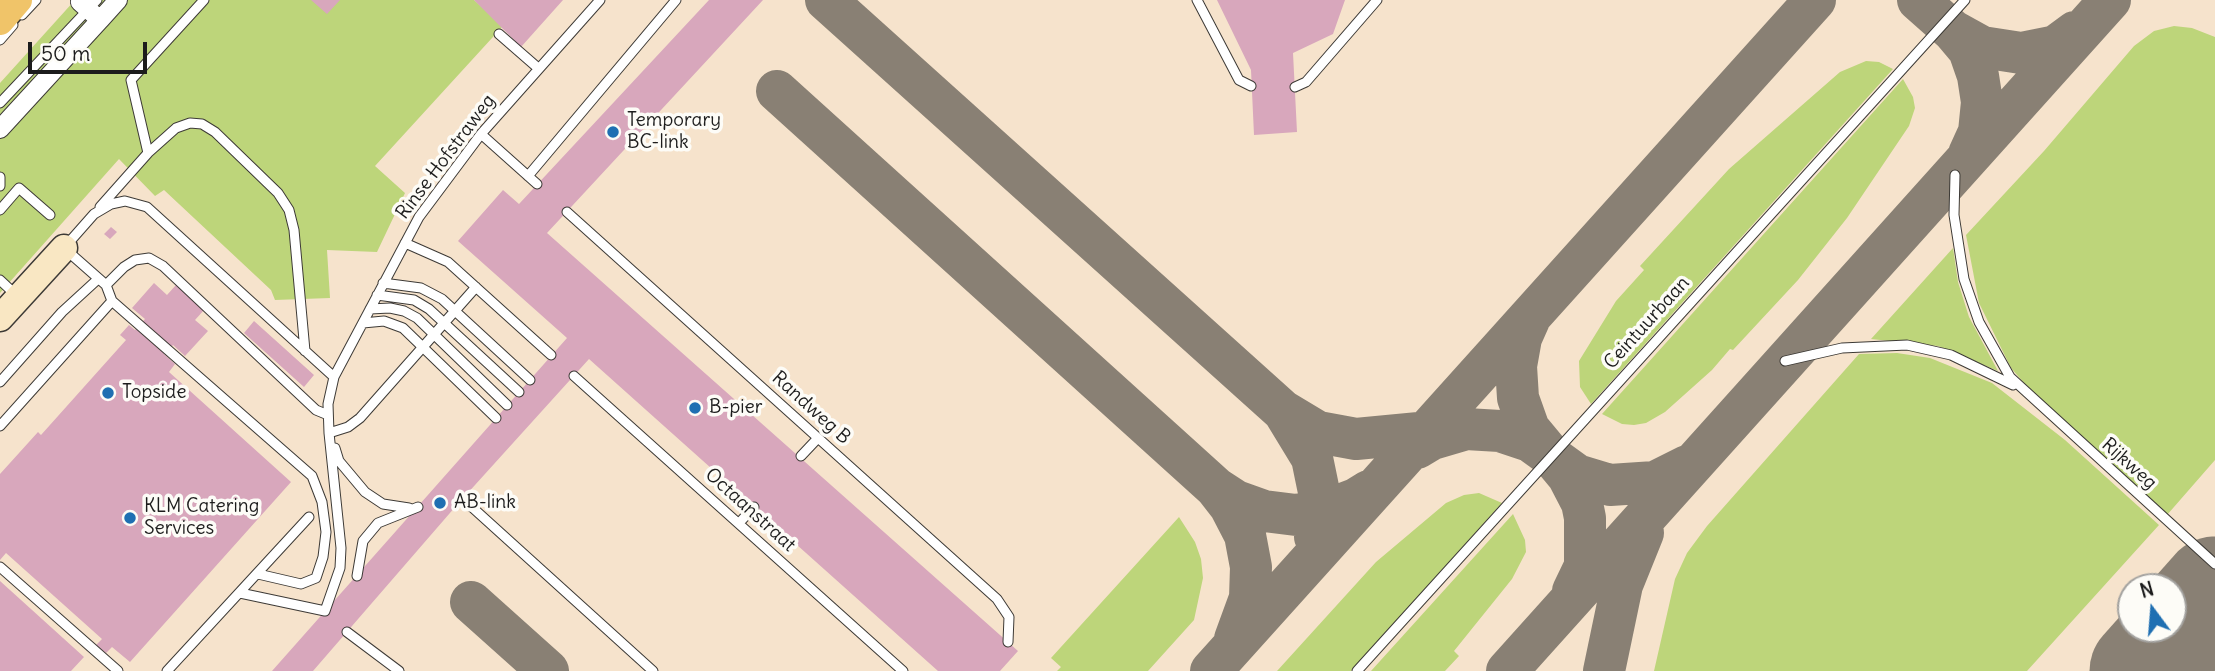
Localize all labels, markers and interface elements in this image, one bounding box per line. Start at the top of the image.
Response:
scale bar [32,28,150,72]
text: 50 m [41,40,90,67]
street label: Rinse Hofstraweg [392,90,500,224]
place label: Temporary BC-link [627,110,721,154]
marker: Temporary BC-link [605,124,621,140]
street label: Ceintuurbaan [1599,272,1695,374]
street label: Randweg B [767,367,855,449]
place label: Topside [122,382,186,404]
marker: Topside [100,385,116,401]
place label: B-pier [709,397,762,419]
marker: B-pier [687,400,703,416]
street label: Rijkweg [2097,433,2161,495]
street label: Octaanstraat [700,463,800,557]
place label: AB-link [454,492,516,514]
marker: AB-link [432,495,448,511]
place label: KLM Catering Services [144,496,259,540]
marker: KLM Catering Services [122,510,138,526]
north arrow [2117,573,2187,643]
text: N [2137,576,2156,603]

